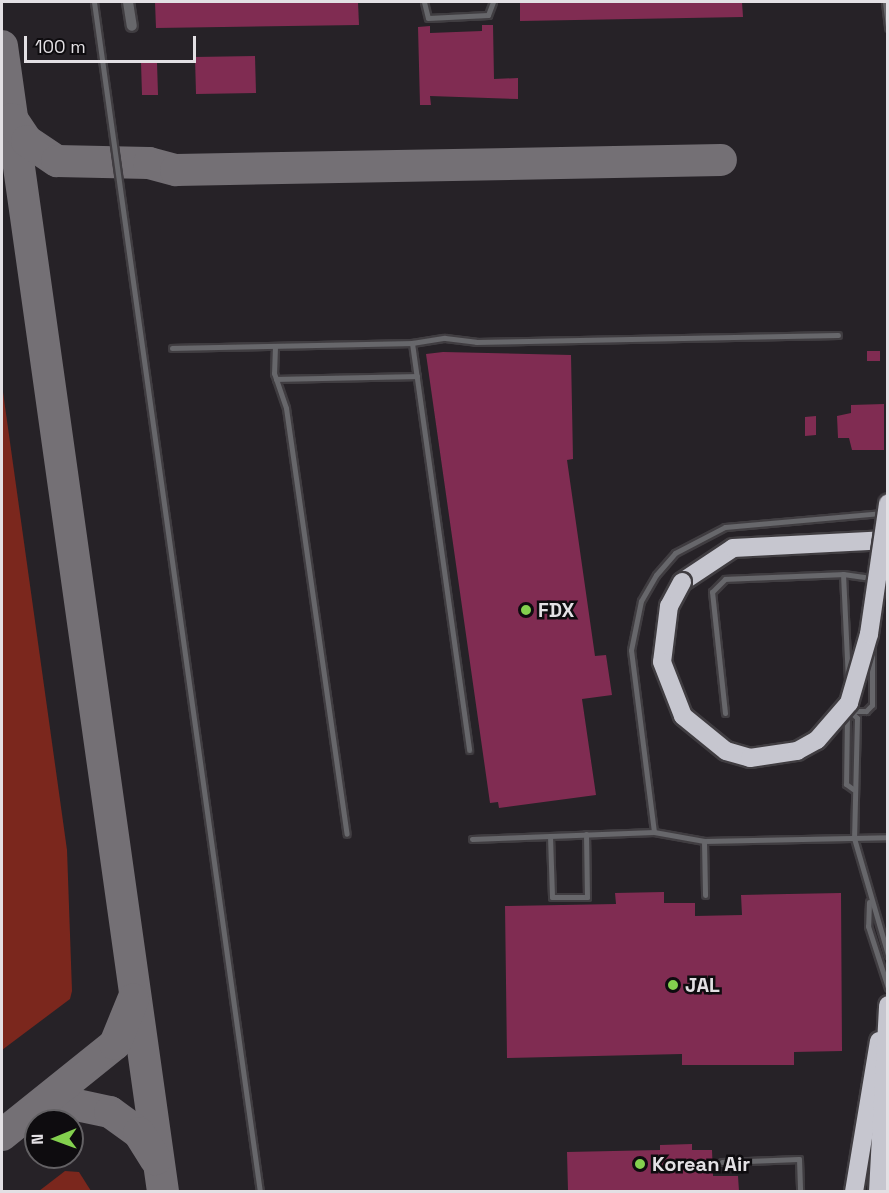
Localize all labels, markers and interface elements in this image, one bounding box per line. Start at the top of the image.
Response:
scale bar [27,24,200,62]
text: 100 m [35,35,86,58]
place label: FDX [538,598,574,622]
marker: FDX [519,603,533,617]
place label: JAL [685,973,720,997]
marker: JAL [666,978,680,992]
north arrow [24,1109,84,1169]
text: N [27,1134,48,1145]
place label: Korean Air [652,1152,750,1176]
marker: Korean Air [633,1157,647,1171]

